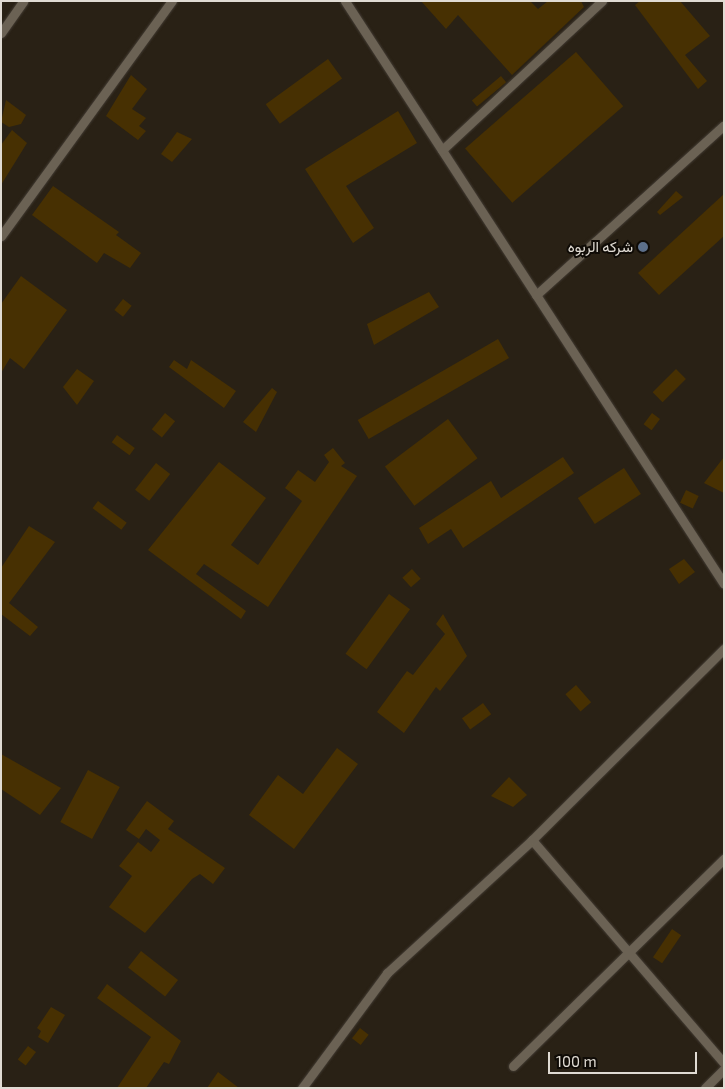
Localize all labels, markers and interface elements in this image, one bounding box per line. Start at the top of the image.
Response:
place label: شركه الربوه [568,238,633,256]
marker: شركه الربوه [637,241,649,253]
scale bar [550,1042,699,1074]
text: 100 m [556,1052,597,1070]

